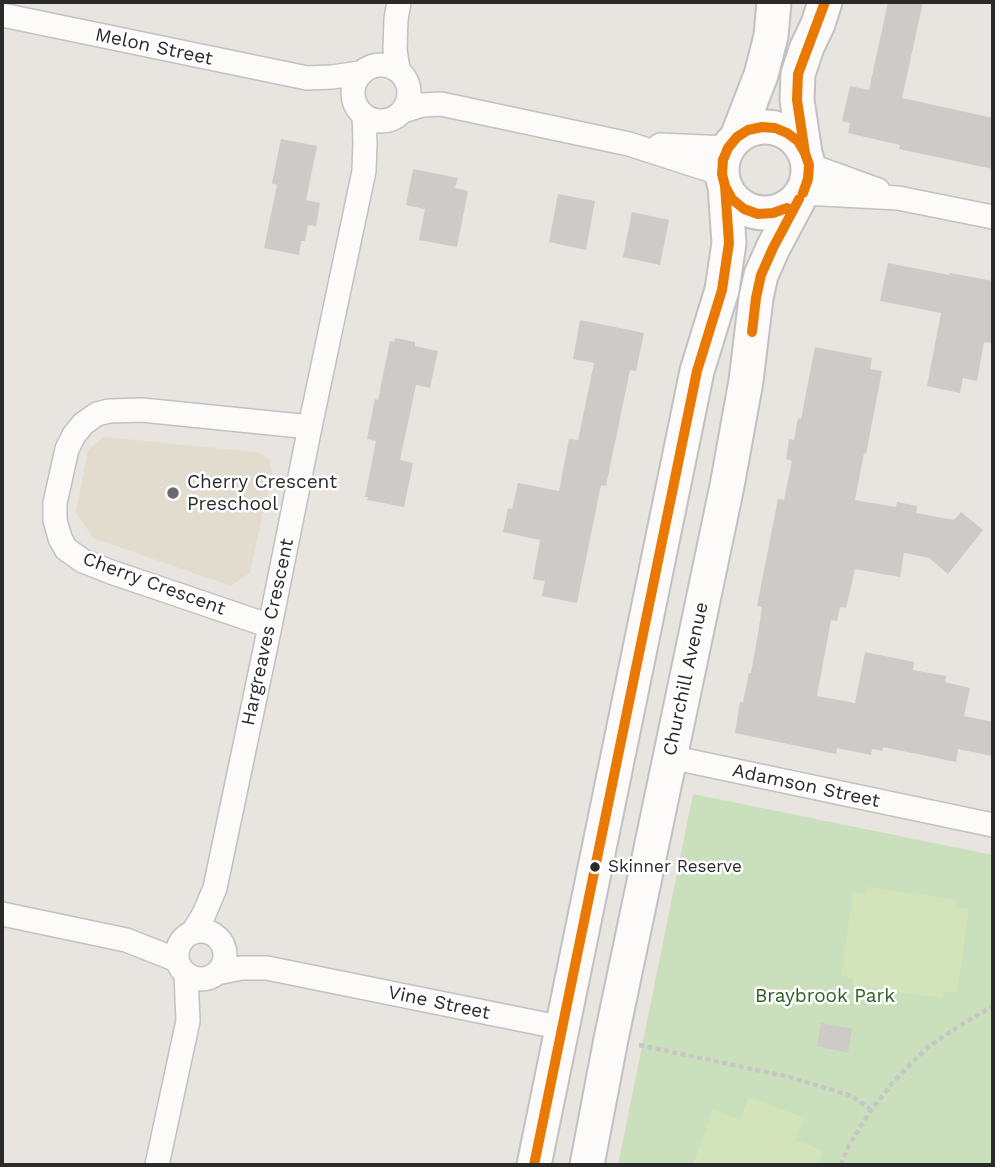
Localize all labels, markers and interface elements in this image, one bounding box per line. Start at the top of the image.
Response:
street label: Melon Street [93,23,215,71]
place label: Cherry Crescent Preschool [187,471,337,515]
marker: Cherry Crescent Preschool [165,485,181,501]
street label: Hargreaves Crescent [237,536,299,728]
street label: Cherry Crescent [80,548,228,620]
street label: Churchill Avenue [659,600,713,758]
street label: Adamson Street [730,759,882,813]
place label: Skinner Reserve [608,857,742,877]
marker: Skinner Reserve [588,860,602,874]
street label: Vine Street [386,981,492,1025]
park label: Braybrook Park [755,985,895,1007]

